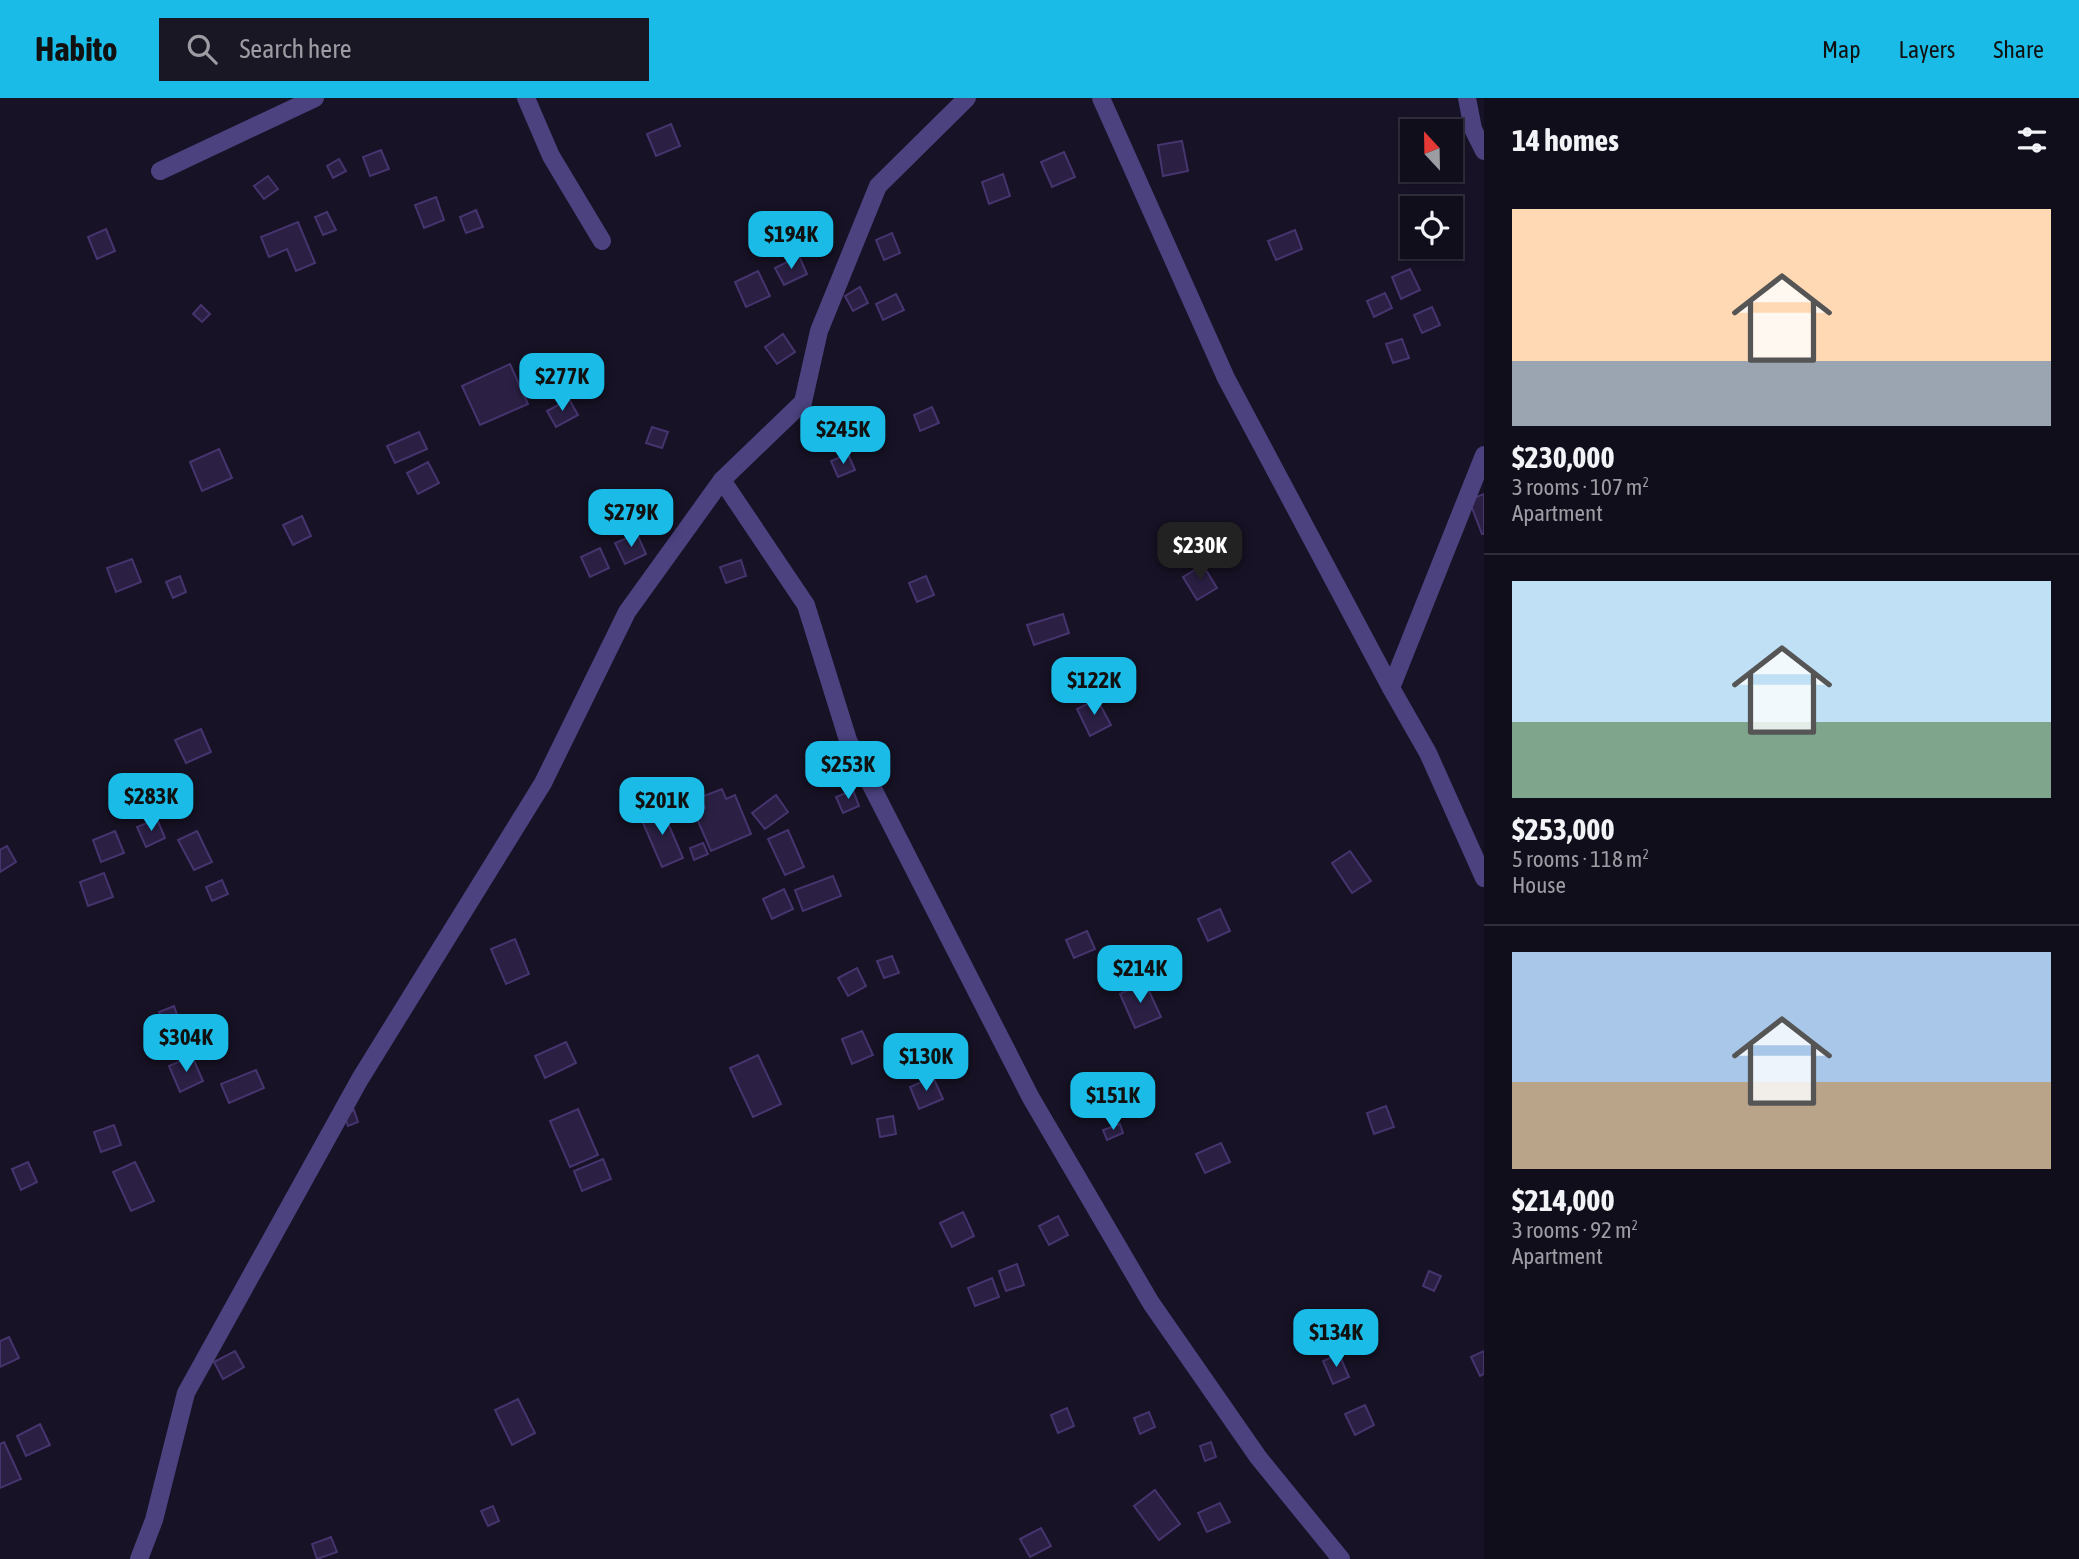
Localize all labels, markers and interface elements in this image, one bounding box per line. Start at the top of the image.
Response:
search box [159,18,649,81]
text: Habito [35,30,117,68]
icon: search [183,30,221,68]
text: Search here [239,34,352,64]
text: Map [1822,36,1861,63]
text: Layers [1899,36,1955,63]
text: Share [1993,36,2044,63]
north arrow [1400,119,1463,182]
map controls [1400,119,1463,259]
icon: filters [2013,121,2051,159]
text: 14 homes [1512,123,1619,157]
button: locate [1400,196,1463,259]
pin: $194K [742,212,840,271]
text: $194K [764,221,818,247]
icon: home [1719,255,1845,381]
pin: $277K [513,354,611,413]
text: $277K [535,363,589,389]
pin: $245K [794,406,892,466]
text: $245K [816,416,870,442]
text: $230,000 [1512,440,1615,474]
text: 3 rooms · 107 m² [1512,474,1649,500]
pin: $279K [582,490,680,549]
text: $279K [604,499,658,525]
text: Apartment [1512,500,1603,526]
pin: $230K [1151,522,1249,582]
text: $230K [1173,532,1227,558]
icon: home [1719,627,1845,753]
pin: $122K [1045,658,1143,717]
text: $122K [1067,667,1121,693]
pin: $253K [799,742,897,801]
text: $253K [821,751,875,777]
pin: $283K [102,774,200,833]
pin: $201K [613,778,711,837]
text: $283K [124,783,178,809]
text: $201K [635,787,689,813]
text: $253,000 [1512,812,1615,846]
text: 5 rooms · 118 m² [1512,846,1649,872]
text: House [1512,872,1566,898]
pin: $214K [1091,946,1189,1005]
text: $214K [1113,955,1167,981]
icon: home [1719,998,1845,1124]
pin: $304K [137,1014,235,1074]
text: $304K [159,1024,213,1050]
pin: $130K [877,1034,975,1093]
text: $130K [899,1043,953,1069]
pin: $151K [1064,1072,1162,1132]
text: $151K [1086,1082,1140,1108]
text: $214,000 [1512,1183,1615,1217]
text: 3 rooms · 92 m² [1512,1217,1638,1243]
text: Apartment [1512,1243,1603,1269]
pin: $134K [1287,1310,1385,1369]
text: $134K [1309,1319,1363,1345]

